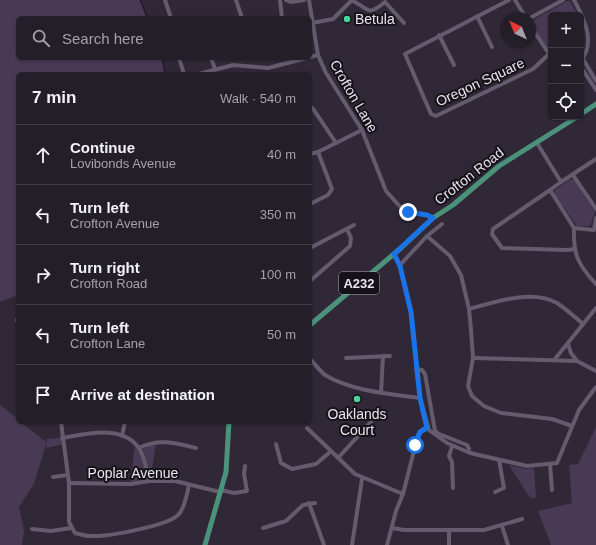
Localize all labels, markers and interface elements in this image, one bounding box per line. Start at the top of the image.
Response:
place label: Betula [355,11,395,27]
north arrow [500,12,536,48]
map controls [548,12,584,120]
button: + [548,12,584,48]
marker: Betula [342,14,352,24]
search box [16,16,312,60]
icon: search [30,27,52,49]
text: Search here [62,30,144,47]
button: − [548,48,584,84]
street label: Oregon Square [433,54,527,109]
street label: Crofton Lane [327,57,381,135]
button: locate [548,84,584,120]
text: 7 min [32,88,76,107]
text: Walk · 540 m [220,91,296,106]
text: Continue [70,139,135,156]
icon: ahead [32,144,54,166]
street label: Crofton Road [431,144,507,208]
text: 40 m [267,147,296,162]
text: Lovibonds Avenue [70,156,176,171]
text: Turn left [70,199,129,216]
route end [399,203,417,221]
icon: left [32,204,54,226]
text: 350 m [260,207,296,222]
text: Crofton Avenue [70,216,159,231]
text: Turn right [70,259,140,276]
icon: right [32,264,54,286]
text: 100 m [260,267,296,282]
road number: A232 [339,272,379,294]
text: Crofton Road [70,276,147,291]
text: Turn left [70,319,129,336]
icon: left [32,324,54,346]
text: 50 m [267,327,296,342]
text: Crofton Lane [70,336,145,351]
icon: arrive [32,384,54,406]
text: Arrive at destination [70,386,215,403]
marker: Oaklands Court [352,394,362,404]
place label: Oaklands Court [327,406,387,438]
route start [406,436,424,454]
street label: Poplar Avenue [88,465,179,481]

